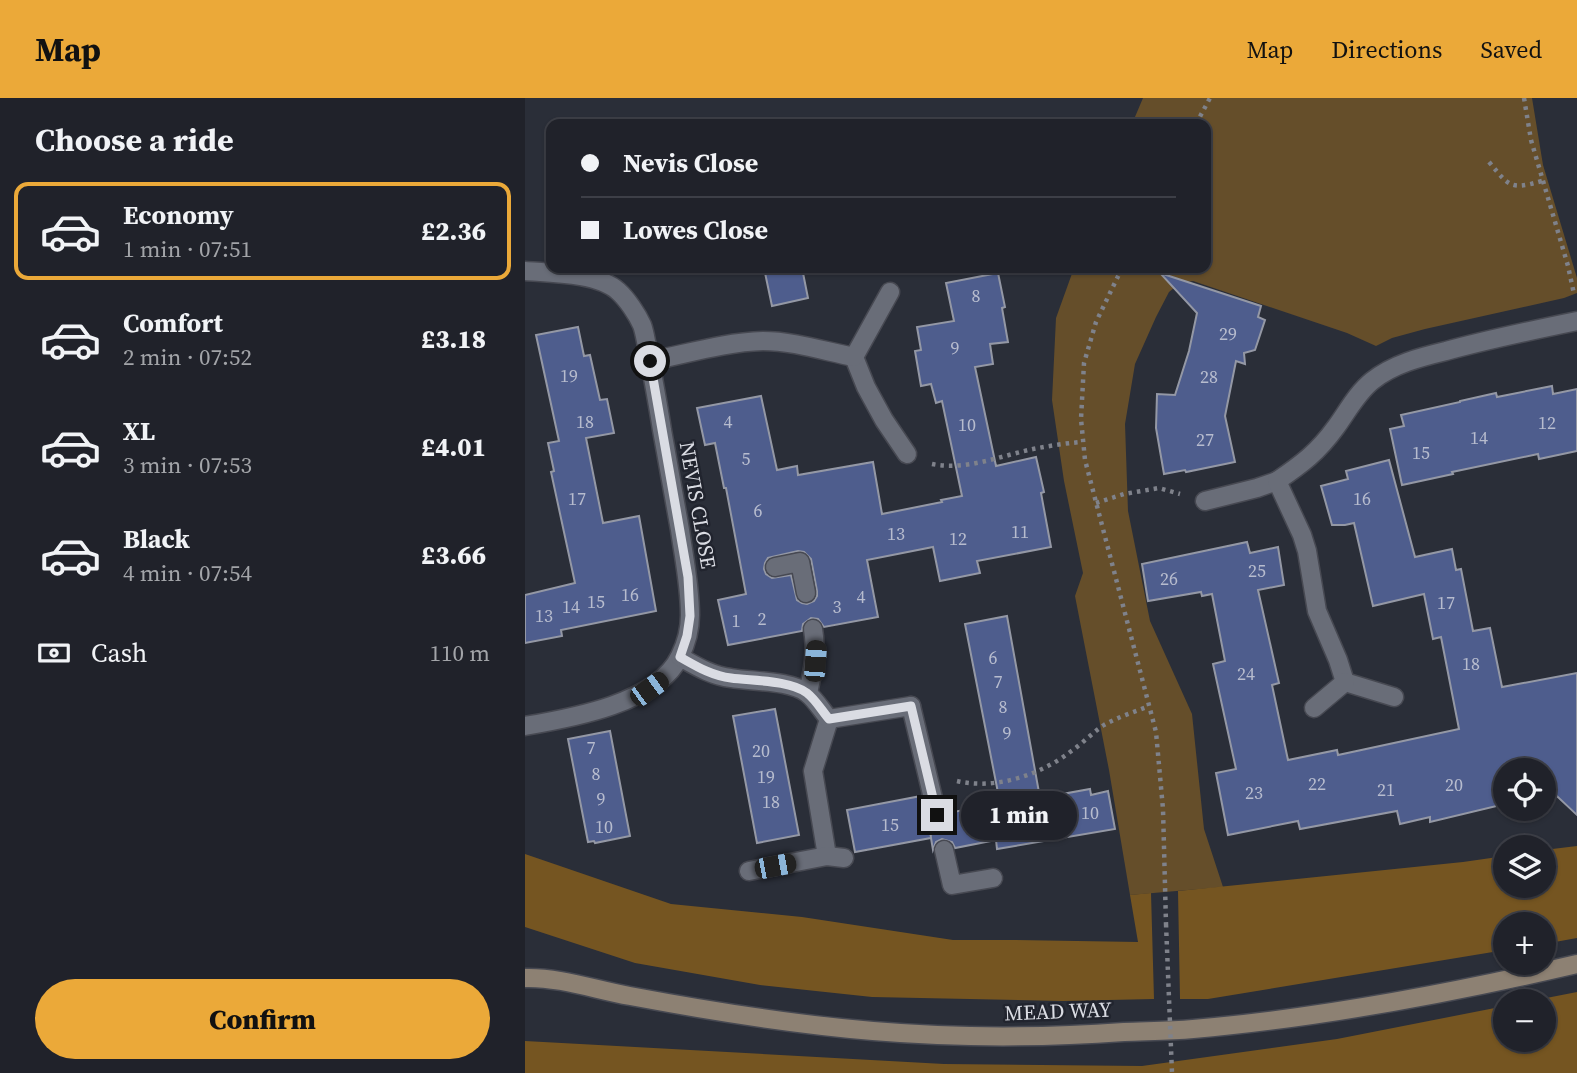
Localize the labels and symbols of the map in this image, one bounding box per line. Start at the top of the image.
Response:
house number: 8 [972,283,981,308]
house number: 29 [1219,321,1237,346]
house number: 9 [951,335,960,360]
route start [634,345,666,377]
house number: 19 [560,363,578,388]
house number: 28 [1200,364,1218,389]
house number: 18 [576,409,594,434]
house number: 4 [724,409,733,434]
house number: 12 [1538,410,1556,435]
house number: 10 [958,412,976,437]
house number: 14 [1470,425,1488,450]
house number: 27 [1196,427,1214,452]
street label: NEVIS CLOSE [673,439,723,571]
house number: 15 [1412,440,1430,465]
house number: 5 [742,446,751,471]
house number: 17 [568,486,586,511]
house number: 16 [1353,486,1371,511]
house number: 6 [754,498,763,523]
house number: 11 [1011,519,1029,544]
house number: 13 [887,521,905,546]
house number: 12 [949,526,967,551]
house number: 25 [1248,558,1266,583]
house number: 26 [1160,566,1178,591]
house number: 16 [621,582,639,607]
house number: 4 [857,584,866,609]
house number: 15 [587,589,605,614]
house number: 17 [1437,590,1455,615]
house number: 14 [562,594,580,619]
house number: 3 [833,594,842,619]
house number: 13 [535,603,553,628]
house number: 2 [758,606,767,631]
house number: 1 [732,608,741,633]
car [804,639,827,683]
house number: 6 [989,645,998,670]
house number: 18 [1462,651,1480,676]
house number: 24 [1237,661,1255,686]
car [626,668,673,710]
house number: 7 [994,669,1003,694]
house number: 8 [999,694,1008,719]
house number: 9 [1003,720,1012,745]
house number: 7 [587,735,596,760]
house number: 20 [752,738,770,763]
house number: 8 [592,761,601,786]
house number: 19 [757,764,775,789]
house number: 22 [1308,771,1326,796]
house number: 20 [1445,772,1463,797]
house number: 21 [1377,777,1395,802]
house number: 23 [1245,780,1263,805]
house number: 9 [597,786,606,811]
house number: 18 [762,789,780,814]
callout: 1 min [961,790,1077,840]
route end [921,799,953,831]
house number: 10 [1081,800,1099,825]
house number: 15 [881,812,899,837]
house number: 10 [595,814,613,839]
car [753,852,798,880]
street label: MEAD WAY [1004,995,1113,1027]

